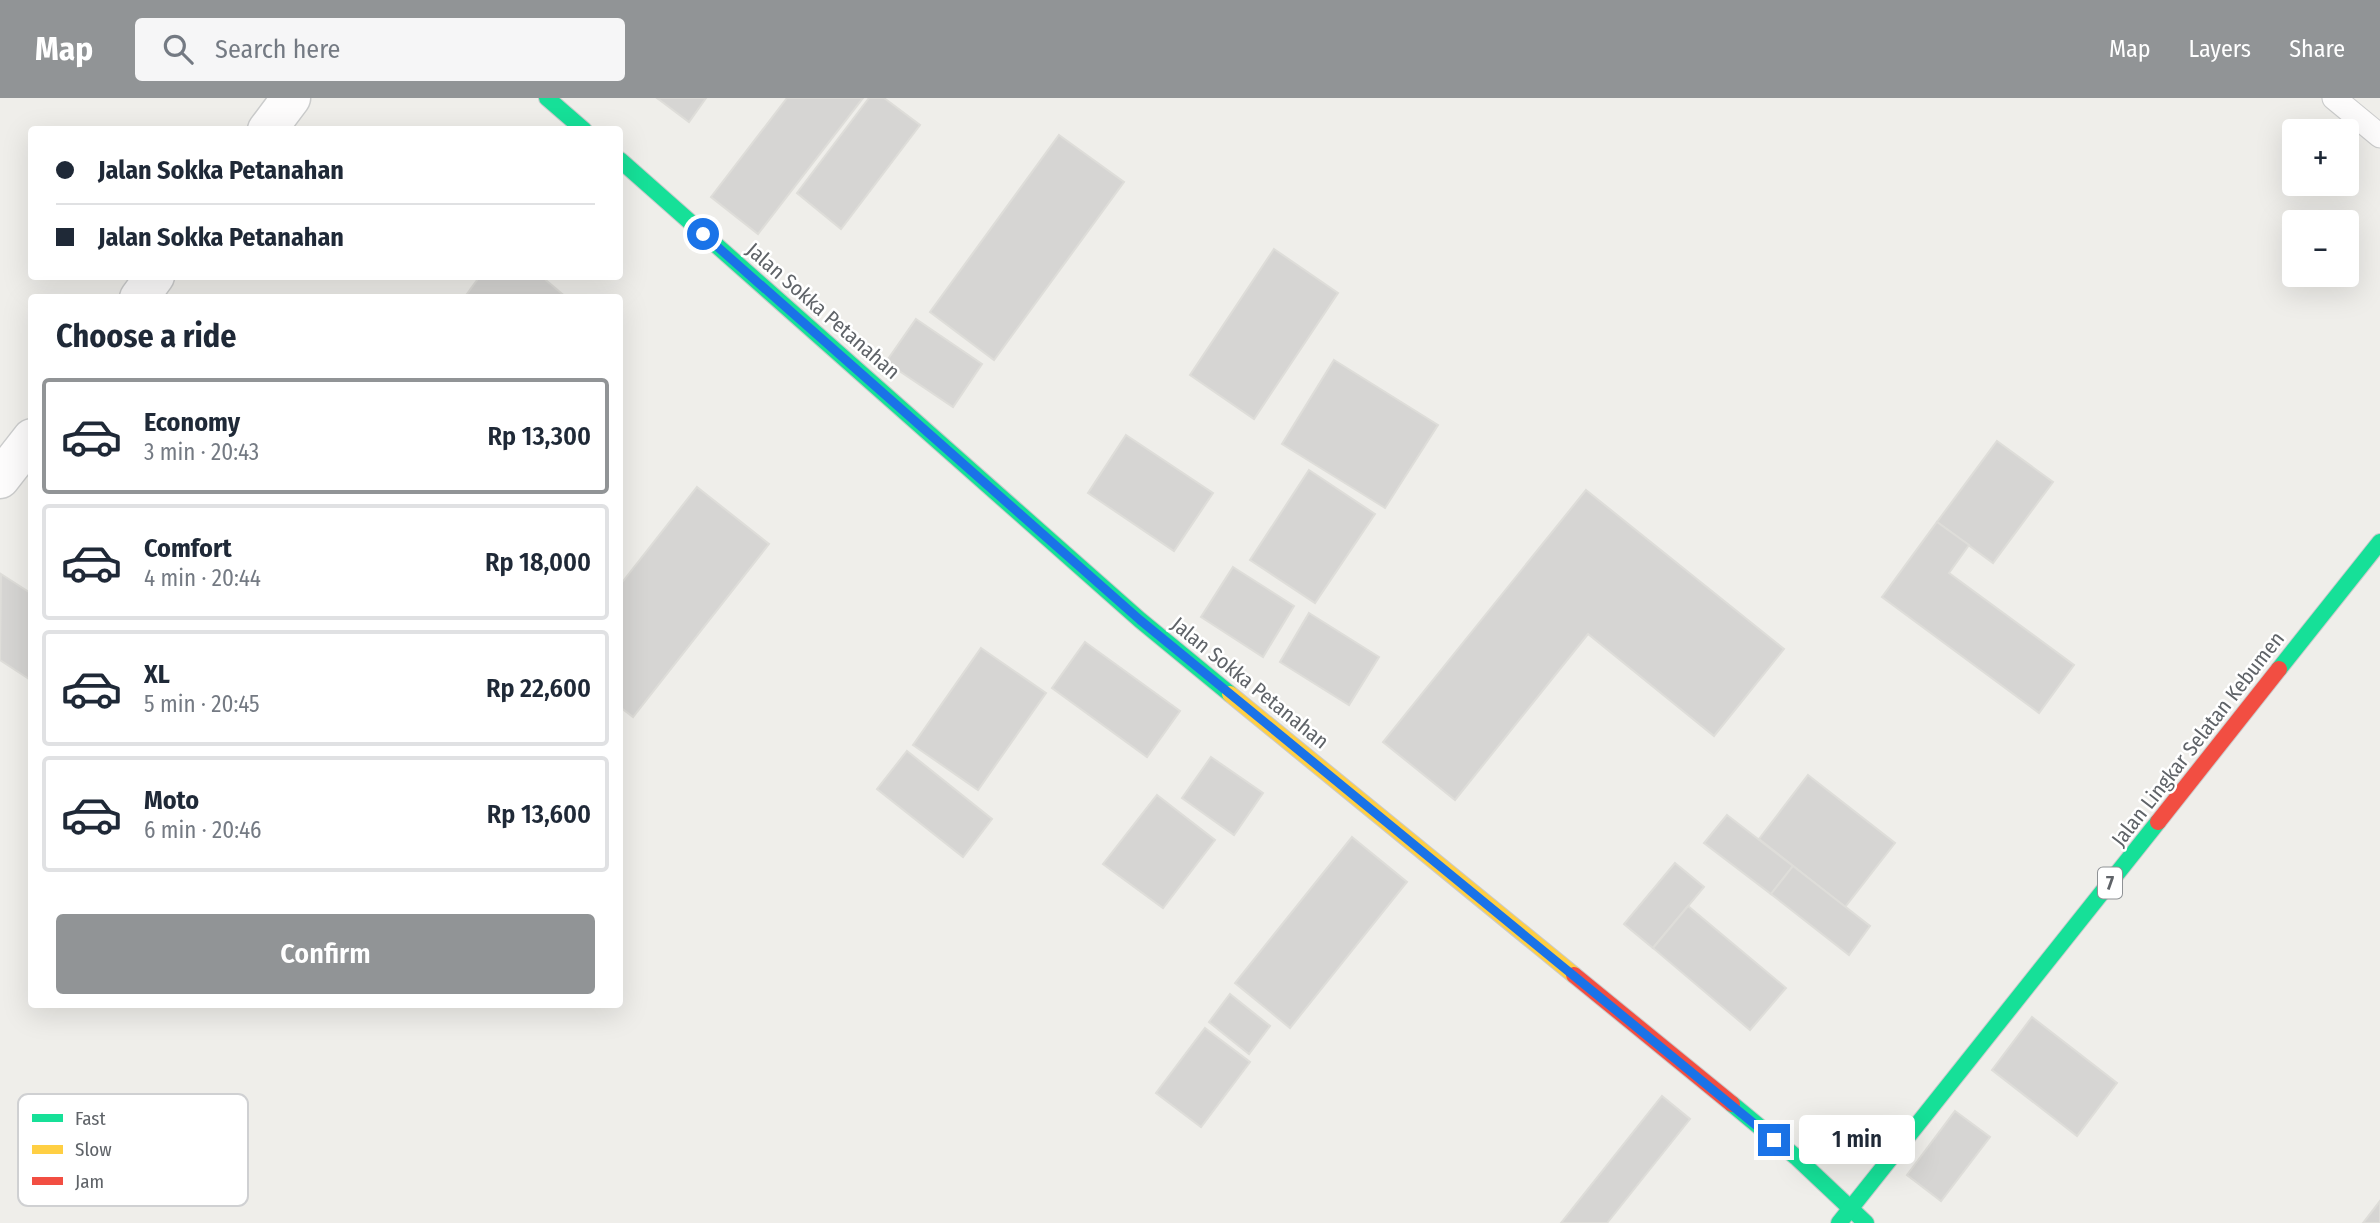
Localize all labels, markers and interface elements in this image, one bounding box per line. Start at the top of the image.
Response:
search box [135,18,625,81]
text: Map [35,29,93,69]
icon: search [159,30,197,68]
text: Search here [215,34,340,65]
text: Map [2109,35,2151,63]
text: Layers [2189,35,2251,63]
text: Share [2289,35,2345,63]
map controls [2282,119,2359,287]
button: + [2282,119,2359,196]
text: Jalan Sokka Petanahan [98,155,344,186]
button: − [2282,210,2359,287]
route start [687,218,719,250]
text: Jalan Sokka Petanahan [98,222,344,253]
street label: Jalan Sokka Petanahan [741,237,905,385]
text: Choose a ride [56,317,237,355]
icon: car [60,405,123,468]
text: Economy [144,407,240,438]
text: Rp 13,300 [487,421,591,452]
text: 3 min · 20:43 [144,438,259,466]
icon: car [60,531,123,594]
text: Comfort [144,533,232,564]
text: Rp 18,000 [485,547,591,578]
text: 4 min · 20:44 [144,564,261,592]
street label: Jalan Sokka Petanahan [1166,612,1334,754]
street label: Jalan Lingkar Selatan Kebumen [2106,626,2290,852]
icon: car [60,657,123,720]
text: XL [144,659,170,690]
text: Rp 22,600 [486,673,591,704]
text: 5 min · 20:45 [144,690,260,718]
icon: car [60,783,123,846]
text: Moto [144,785,199,816]
text: Rp 13,600 [487,799,591,830]
text: 6 min · 20:46 [144,816,262,844]
road number: 7 [2098,868,2122,898]
button: Confirm [56,914,595,994]
legend [18,1094,248,1206]
text: Fast [75,1107,106,1130]
callout: 1 min [1798,1116,1914,1164]
route end [1758,1124,1790,1156]
text: 1 min [1832,1125,1882,1153]
text: Slow [75,1138,112,1161]
text: Jam [75,1170,104,1193]

